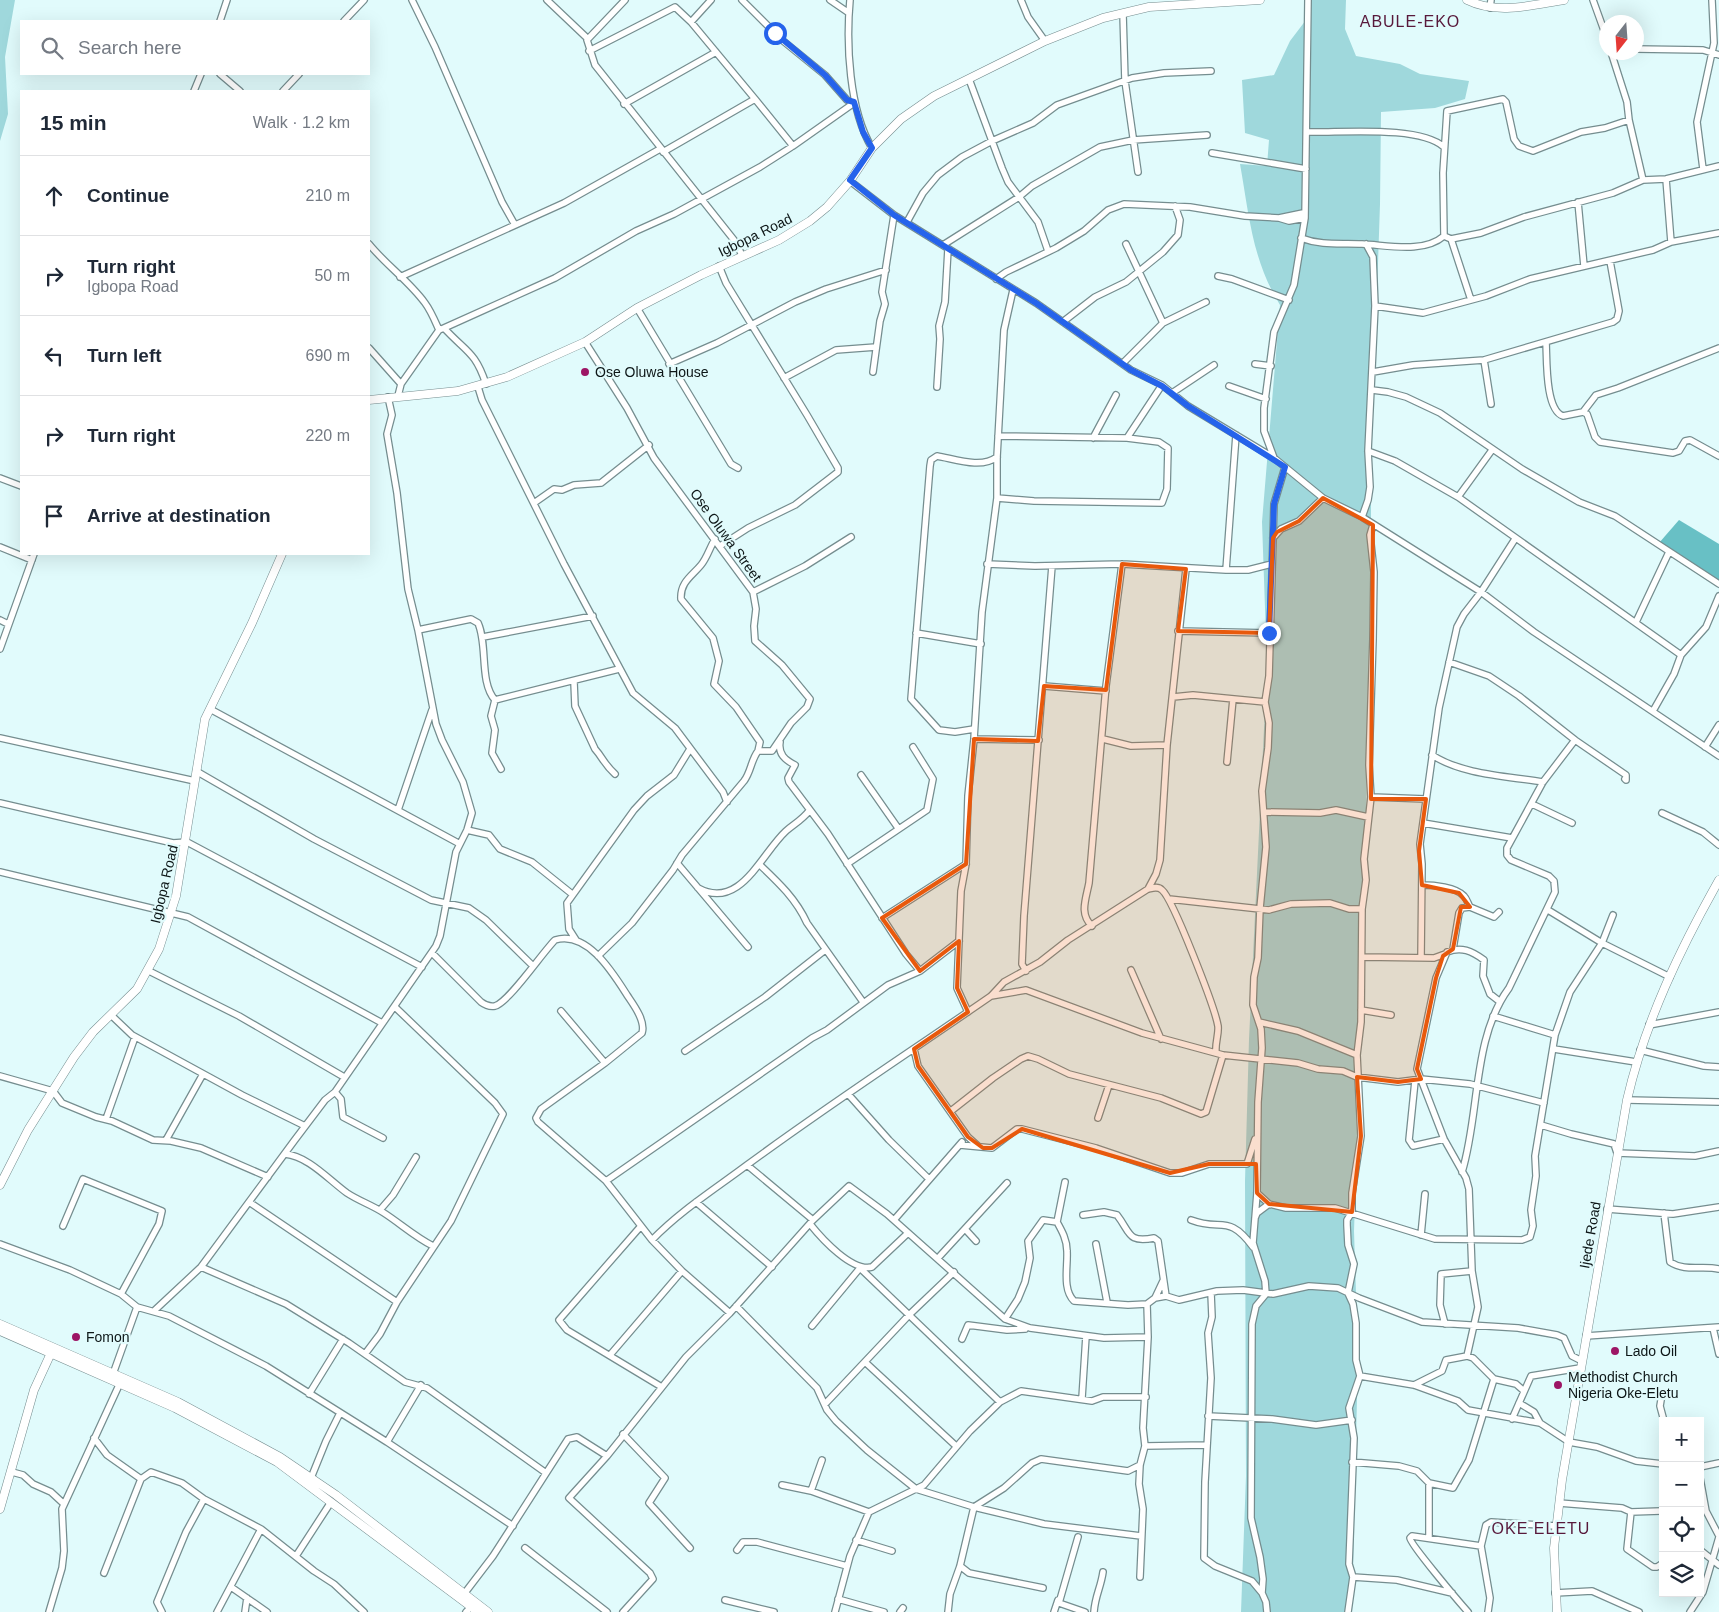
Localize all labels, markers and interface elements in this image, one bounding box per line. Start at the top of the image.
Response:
district label: ABULE-EKO [1360,13,1460,30]
north arrow [1599,15,1644,60]
search box [20,20,370,75]
route start [764,22,787,45]
icon: search [38,34,66,62]
text: Search here [78,37,182,58]
text: 15 min [40,111,107,134]
text: Walk · 1.2 km [253,114,350,131]
icon: ahead [40,182,68,210]
text: Continue [87,185,169,206]
text: 210 m [306,187,350,204]
street label: Igbopa Road [715,210,795,260]
text: Turn right [87,256,175,277]
icon: right [40,262,68,290]
text: 50 m [314,267,350,284]
text: Igbopa Road [87,278,179,295]
icon: left [40,342,68,370]
text: Turn left [87,345,162,366]
text: 690 m [306,347,350,364]
place label: Ose Oluwa House [595,364,709,380]
marker: Ose Oluwa House [579,366,591,378]
icon: right [40,422,68,450]
text: Turn right [87,425,175,446]
text: 220 m [306,427,350,444]
street label: Ose Oluwa Street [687,486,765,584]
icon: arrive [40,502,68,530]
text: Arrive at destination [87,505,271,526]
route end [1258,622,1281,645]
street label: Igbopa Road [147,843,181,925]
street label: Ijede Road [1576,1200,1604,1270]
place label: Fomon [86,1329,130,1345]
marker: Fomon [70,1331,82,1343]
place label: Lado Oil [1625,1343,1677,1359]
marker: Lado Oil [1609,1345,1621,1357]
place label: Methodist Church Nigeria Oke-Eletu [1568,1369,1679,1401]
marker: Methodist Church Nigeria Oke-Eletu [1552,1379,1564,1391]
map controls [1659,1417,1704,1597]
button: + [1659,1417,1704,1462]
button: − [1659,1462,1704,1507]
button: locate [1659,1507,1704,1552]
district label: OKE ELETU [1492,1520,1590,1537]
button: layers [1659,1552,1704,1597]

